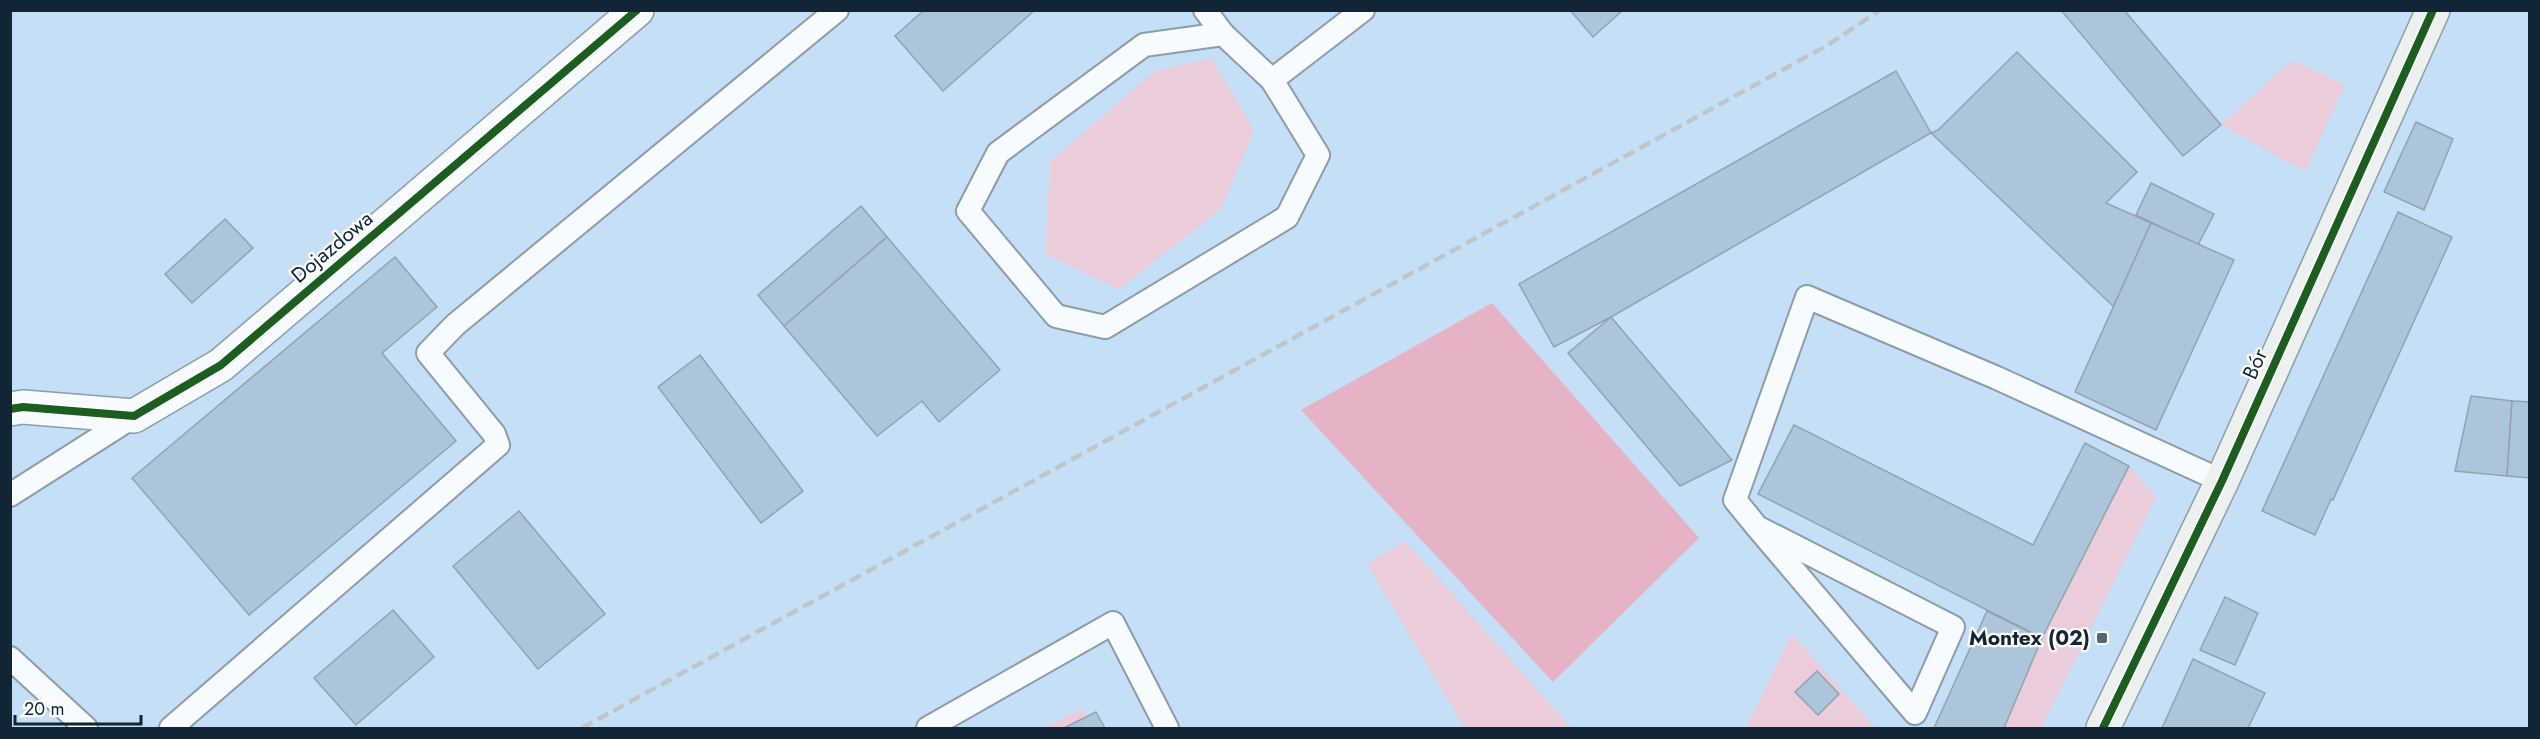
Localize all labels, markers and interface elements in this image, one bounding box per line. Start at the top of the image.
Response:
street label: Dojazdowa [285,204,379,290]
street label: Bór [2235,343,2275,384]
place label: Montex (02) [1969,623,2090,653]
marker: Montex (02) [2095,631,2109,645]
scale bar [15,688,141,726]
text: 20 m [24,696,64,722]

